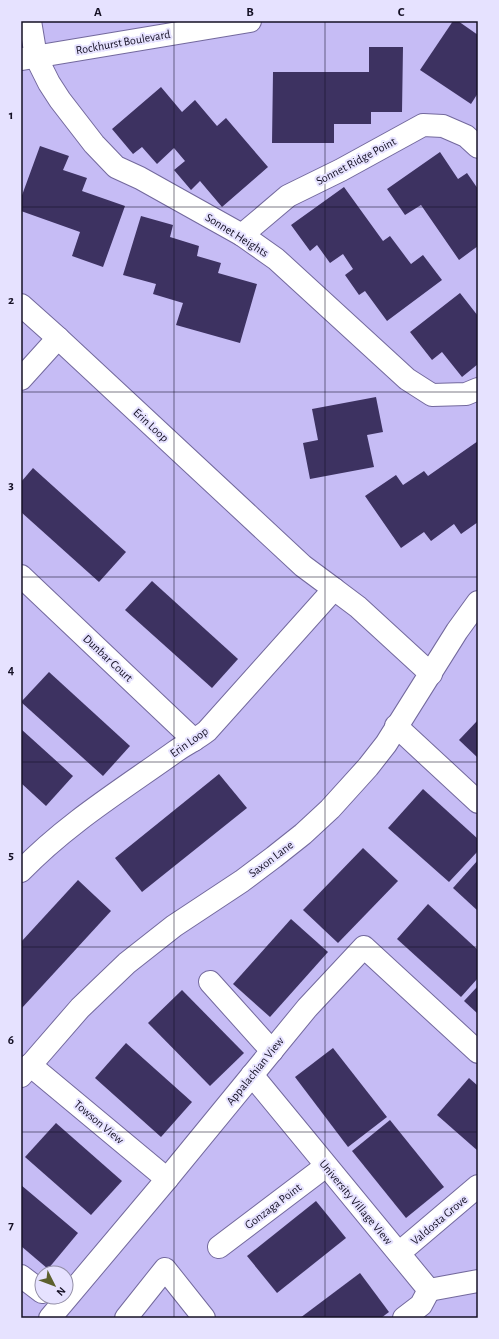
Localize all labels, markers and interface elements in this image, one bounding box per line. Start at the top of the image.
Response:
text: A [94,6,102,19]
text: B [246,6,254,19]
text: C [398,6,405,19]
street label: Rockhurst Boulevard [75,28,171,56]
text: 1 [9,109,13,122]
street label: Sonnet Ridge Point [314,135,398,187]
street label: Sonnet Heights [203,211,271,259]
text: 2 [8,294,14,307]
street label: Erin Loop [131,406,171,444]
text: 3 [8,479,14,492]
street label: Dunbar Court [81,632,135,684]
text: 4 [8,664,15,677]
street label: Erin Loop [168,725,210,759]
street label: Saxon Lane [247,839,295,879]
text: 5 [8,849,14,862]
text: 6 [8,1034,14,1047]
street label: Appalachian View [224,1035,286,1107]
street label: Towson View [72,1098,126,1146]
street label: University Village View [316,1157,395,1247]
street label: Gonzaga Point [243,1181,304,1231]
street label: Valdosta Grove [409,1193,469,1247]
text: 7 [8,1219,14,1232]
north arrow [34,1265,74,1305]
text: N [54,1285,68,1298]

